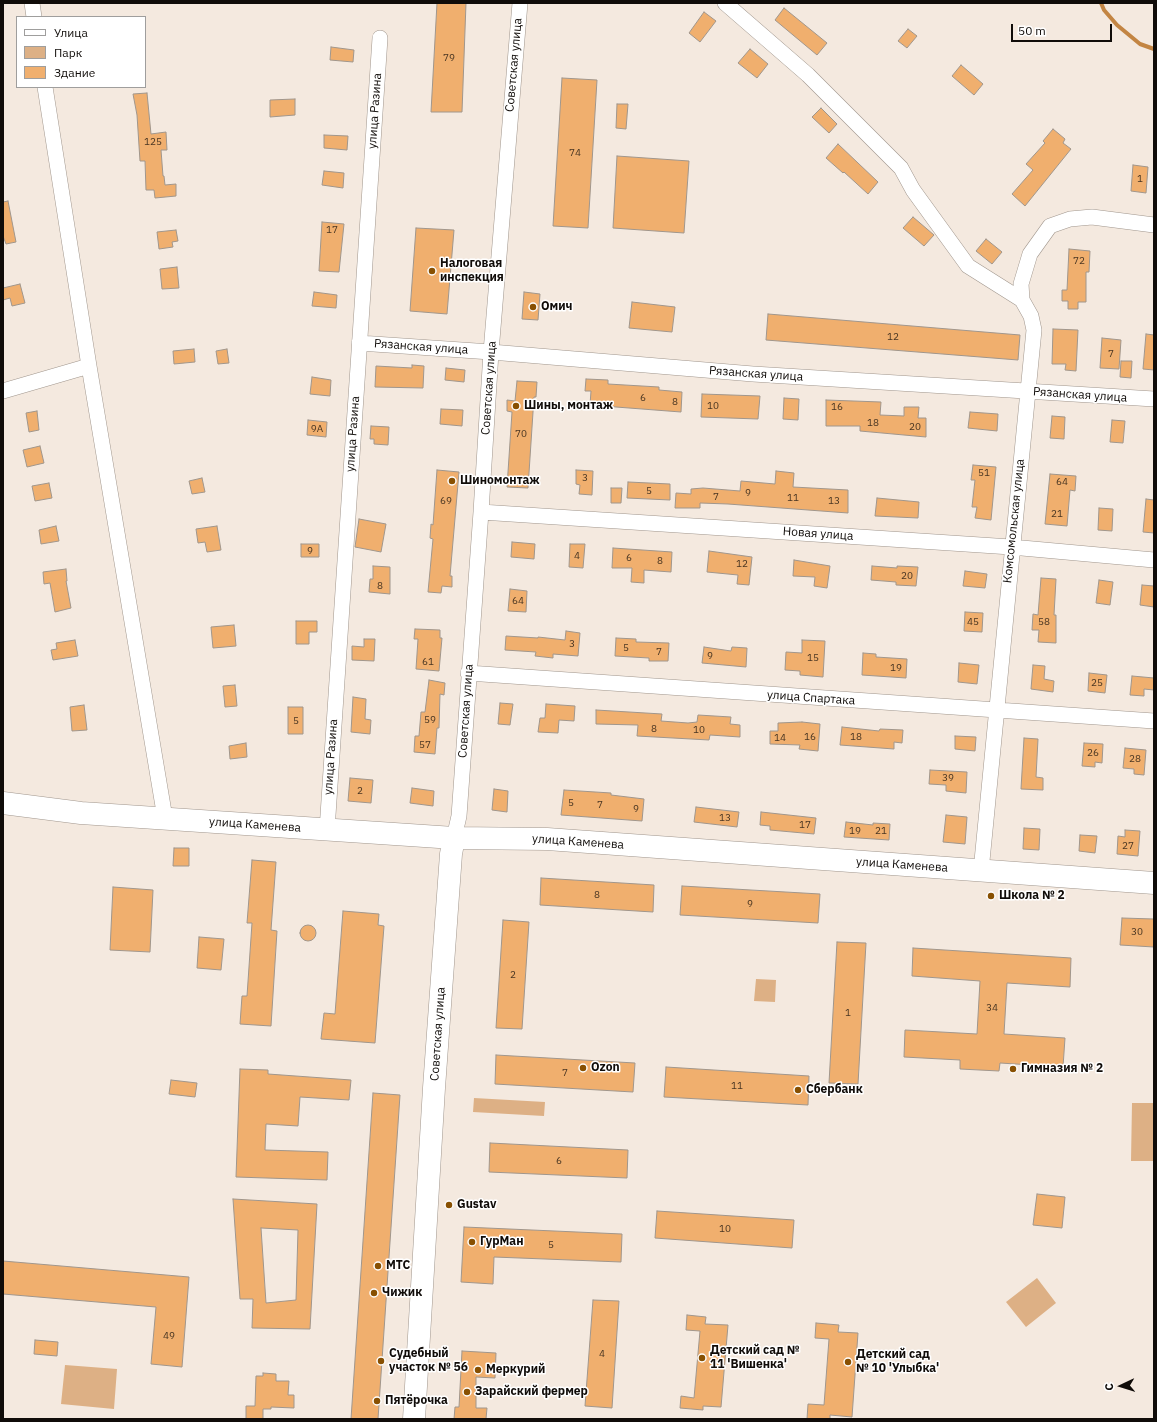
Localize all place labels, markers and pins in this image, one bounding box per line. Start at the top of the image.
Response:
place label: Налоговая инспекция [440,257,504,285]
marker: Налоговая инспекция [427,266,437,276]
place label: Омич [541,300,573,314]
marker: Омич [528,302,538,312]
place label: Шины, монтаж [524,399,613,413]
marker: Шины, монтаж [511,401,521,411]
place label: Шиномонтаж [460,474,540,488]
marker: Шиномонтаж [447,476,457,486]
place label: Школа № 2 [999,889,1065,903]
marker: Школа № 2 [986,891,996,901]
place label: Ozon [591,1061,620,1075]
place label: Гимназия № 2 [1021,1062,1103,1076]
marker: Ozon [578,1063,588,1073]
marker: Гимназия № 2 [1008,1064,1018,1074]
place label: Сбербанк [806,1083,863,1097]
marker: Сбербанк [793,1085,803,1095]
place label: Gustav [457,1198,496,1212]
marker: Gustav [444,1200,454,1210]
place label: ГурМан [480,1235,524,1249]
marker: ГурМан [467,1237,477,1247]
place label: МТС [386,1259,410,1273]
marker: МТС [373,1261,383,1271]
place label: Чижик [382,1286,422,1300]
marker: Чижик [369,1288,379,1298]
place label: Детский сад № 11 'Вишенка' [710,1344,800,1372]
place label: Судебный участок № 56 [389,1347,468,1375]
place label: Детский сад № 10 'Улыбка' [856,1348,939,1376]
marker: Детский сад № 11 'Вишенка' [697,1353,707,1363]
marker: Судебный участок № 56 [376,1356,386,1366]
marker: Детский сад № 10 'Улыбка' [843,1357,853,1367]
place label: Меркурий [486,1363,545,1377]
marker: Меркурий [473,1365,483,1375]
place label: Зарайский фермер [475,1385,588,1399]
marker: Зарайский фермер [462,1387,472,1397]
place label: Пятёрочка [385,1394,448,1408]
marker: Пятёрочка [372,1396,382,1406]

